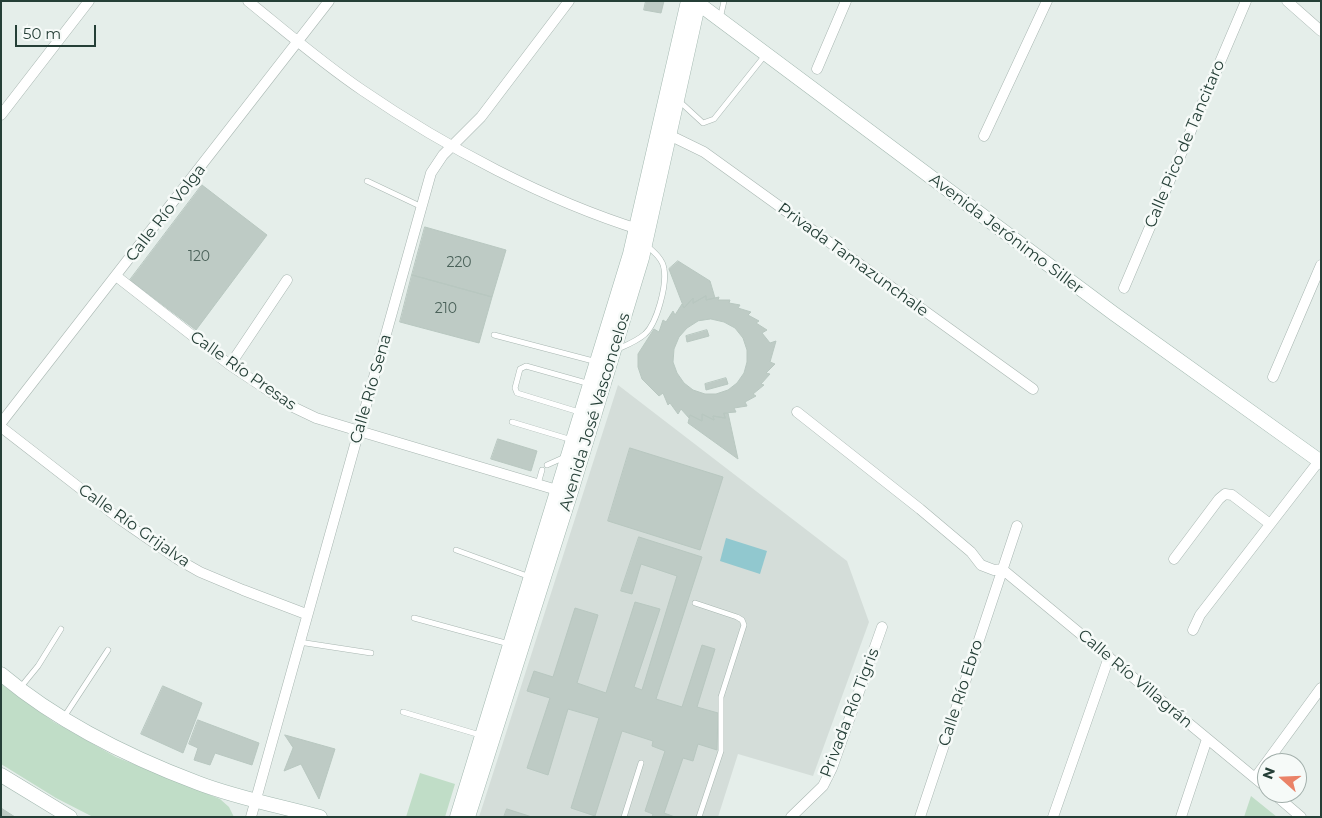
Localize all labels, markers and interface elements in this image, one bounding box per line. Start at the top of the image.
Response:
scale bar [18,15,99,47]
text: 50 m [23,24,61,43]
street label: Calle Pico de Tancitaro [1141,57,1229,231]
street label: Calle Río Volga [122,161,210,265]
street label: Avenida Jerónimo Siller [925,170,1087,298]
street label: Privada Tamazunchale [774,199,932,321]
house number: 120 [188,249,210,265]
house number: 220 [446,255,472,271]
house number: 210 [435,301,457,317]
street label: Avenida José Vasconcelos [556,311,634,513]
street label: Calle Río Presas [186,327,300,415]
street label: Calle Río Sena [346,332,396,446]
street label: Calle Río Grijalva [74,480,194,572]
street label: Calle Río Villagrán [1074,626,1196,732]
street label: Calle Río Ebro [935,637,987,749]
street label: Privada Río Tigris [816,646,884,780]
north arrow [1257,753,1307,803]
text: N [1258,765,1279,782]

